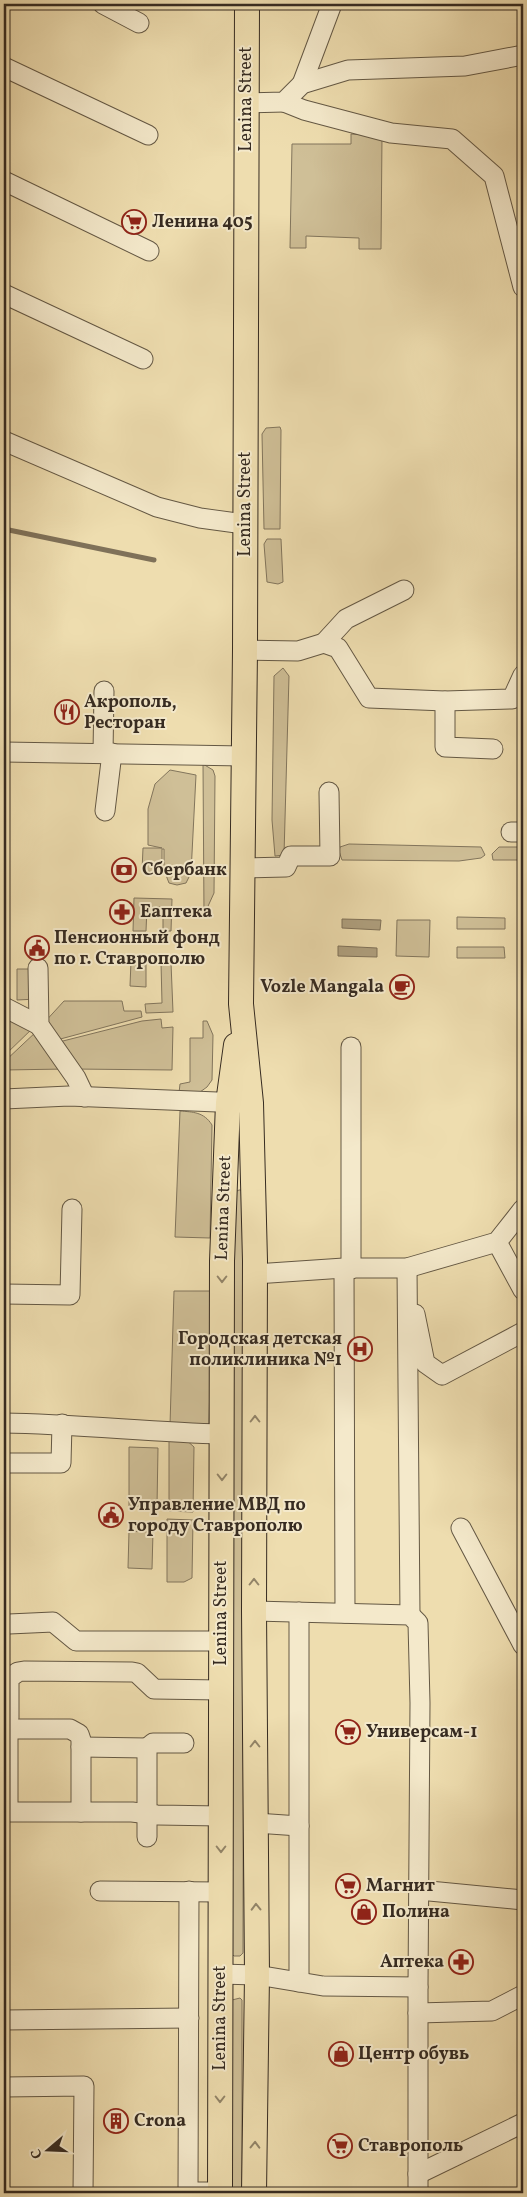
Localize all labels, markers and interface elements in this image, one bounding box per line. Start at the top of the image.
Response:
street label: Lenina Street [234,46,259,152]
supermarket icon: Ленина 405 [121,209,147,235]
place label: Ленина 405 [152,210,253,235]
street label: Lenina Street [233,451,258,557]
place label: Акрополь, Ресторан [84,690,177,736]
restaurant icon: Акрополь, Ресторан [54,699,80,725]
bank icon: Сбербанк [111,857,137,883]
place label: Сбербанк [142,858,227,883]
pharmacy icon: Еаптека [109,899,135,925]
place label: Еаптека [140,900,212,925]
place label: Пенсионный фонд по г. Ставрополю [54,926,220,972]
public building icon: Пенсионный фонд по г. Ставрополю [24,935,50,961]
cafe icon: Vozle Mangala [389,974,415,1000]
place label: Vozle Mangala [260,975,384,1000]
street label: Lenina Street [210,1155,238,1261]
one-way arrow [217,1276,227,1284]
place label: Городская детская поликлиника №1 [178,1327,342,1373]
hospital icon: Городская детская поликлиника №1 [347,1336,373,1362]
one-way arrow [250,1415,260,1422]
one-way arrow [217,1474,227,1481]
place label: Управление МВД по городу Ставрополю [128,1493,306,1539]
public building icon: Управление МВД по городу Ставрополю [98,1502,124,1528]
street label: Lenina Street [209,1560,234,1666]
one-way arrow [249,1577,259,1585]
supermarket icon: Универсам-1 [335,1719,361,1745]
place label: Универсам-1 [366,1720,478,1745]
one-way arrow [250,1740,260,1748]
one-way arrow [216,1845,226,1853]
supermarket icon: Магнит [335,1873,361,1899]
place label: Магнит [366,1874,435,1899]
shop icon: Полина [351,1899,377,1925]
place label: Полина [382,1900,450,1925]
one-way arrow [251,1902,261,1910]
pharmacy icon: Аптека [448,1949,474,1975]
place label: Аптека [380,1950,444,1975]
street label: Lenina Street [208,1965,233,2071]
shop icon: Центр обувь [328,2041,354,2067]
place label: Центр обувь [358,2042,469,2067]
one-way arrow [215,2095,225,2103]
building icon: Crona [103,2108,129,2134]
place label: Crona [134,2109,186,2134]
north arrow [22,2124,72,2174]
supermarket icon: Ставрополь [327,2133,353,2159]
place label: Ставрополь [358,2134,463,2159]
one-way arrow [250,2140,260,2148]
text: С [27,2146,48,2161]

